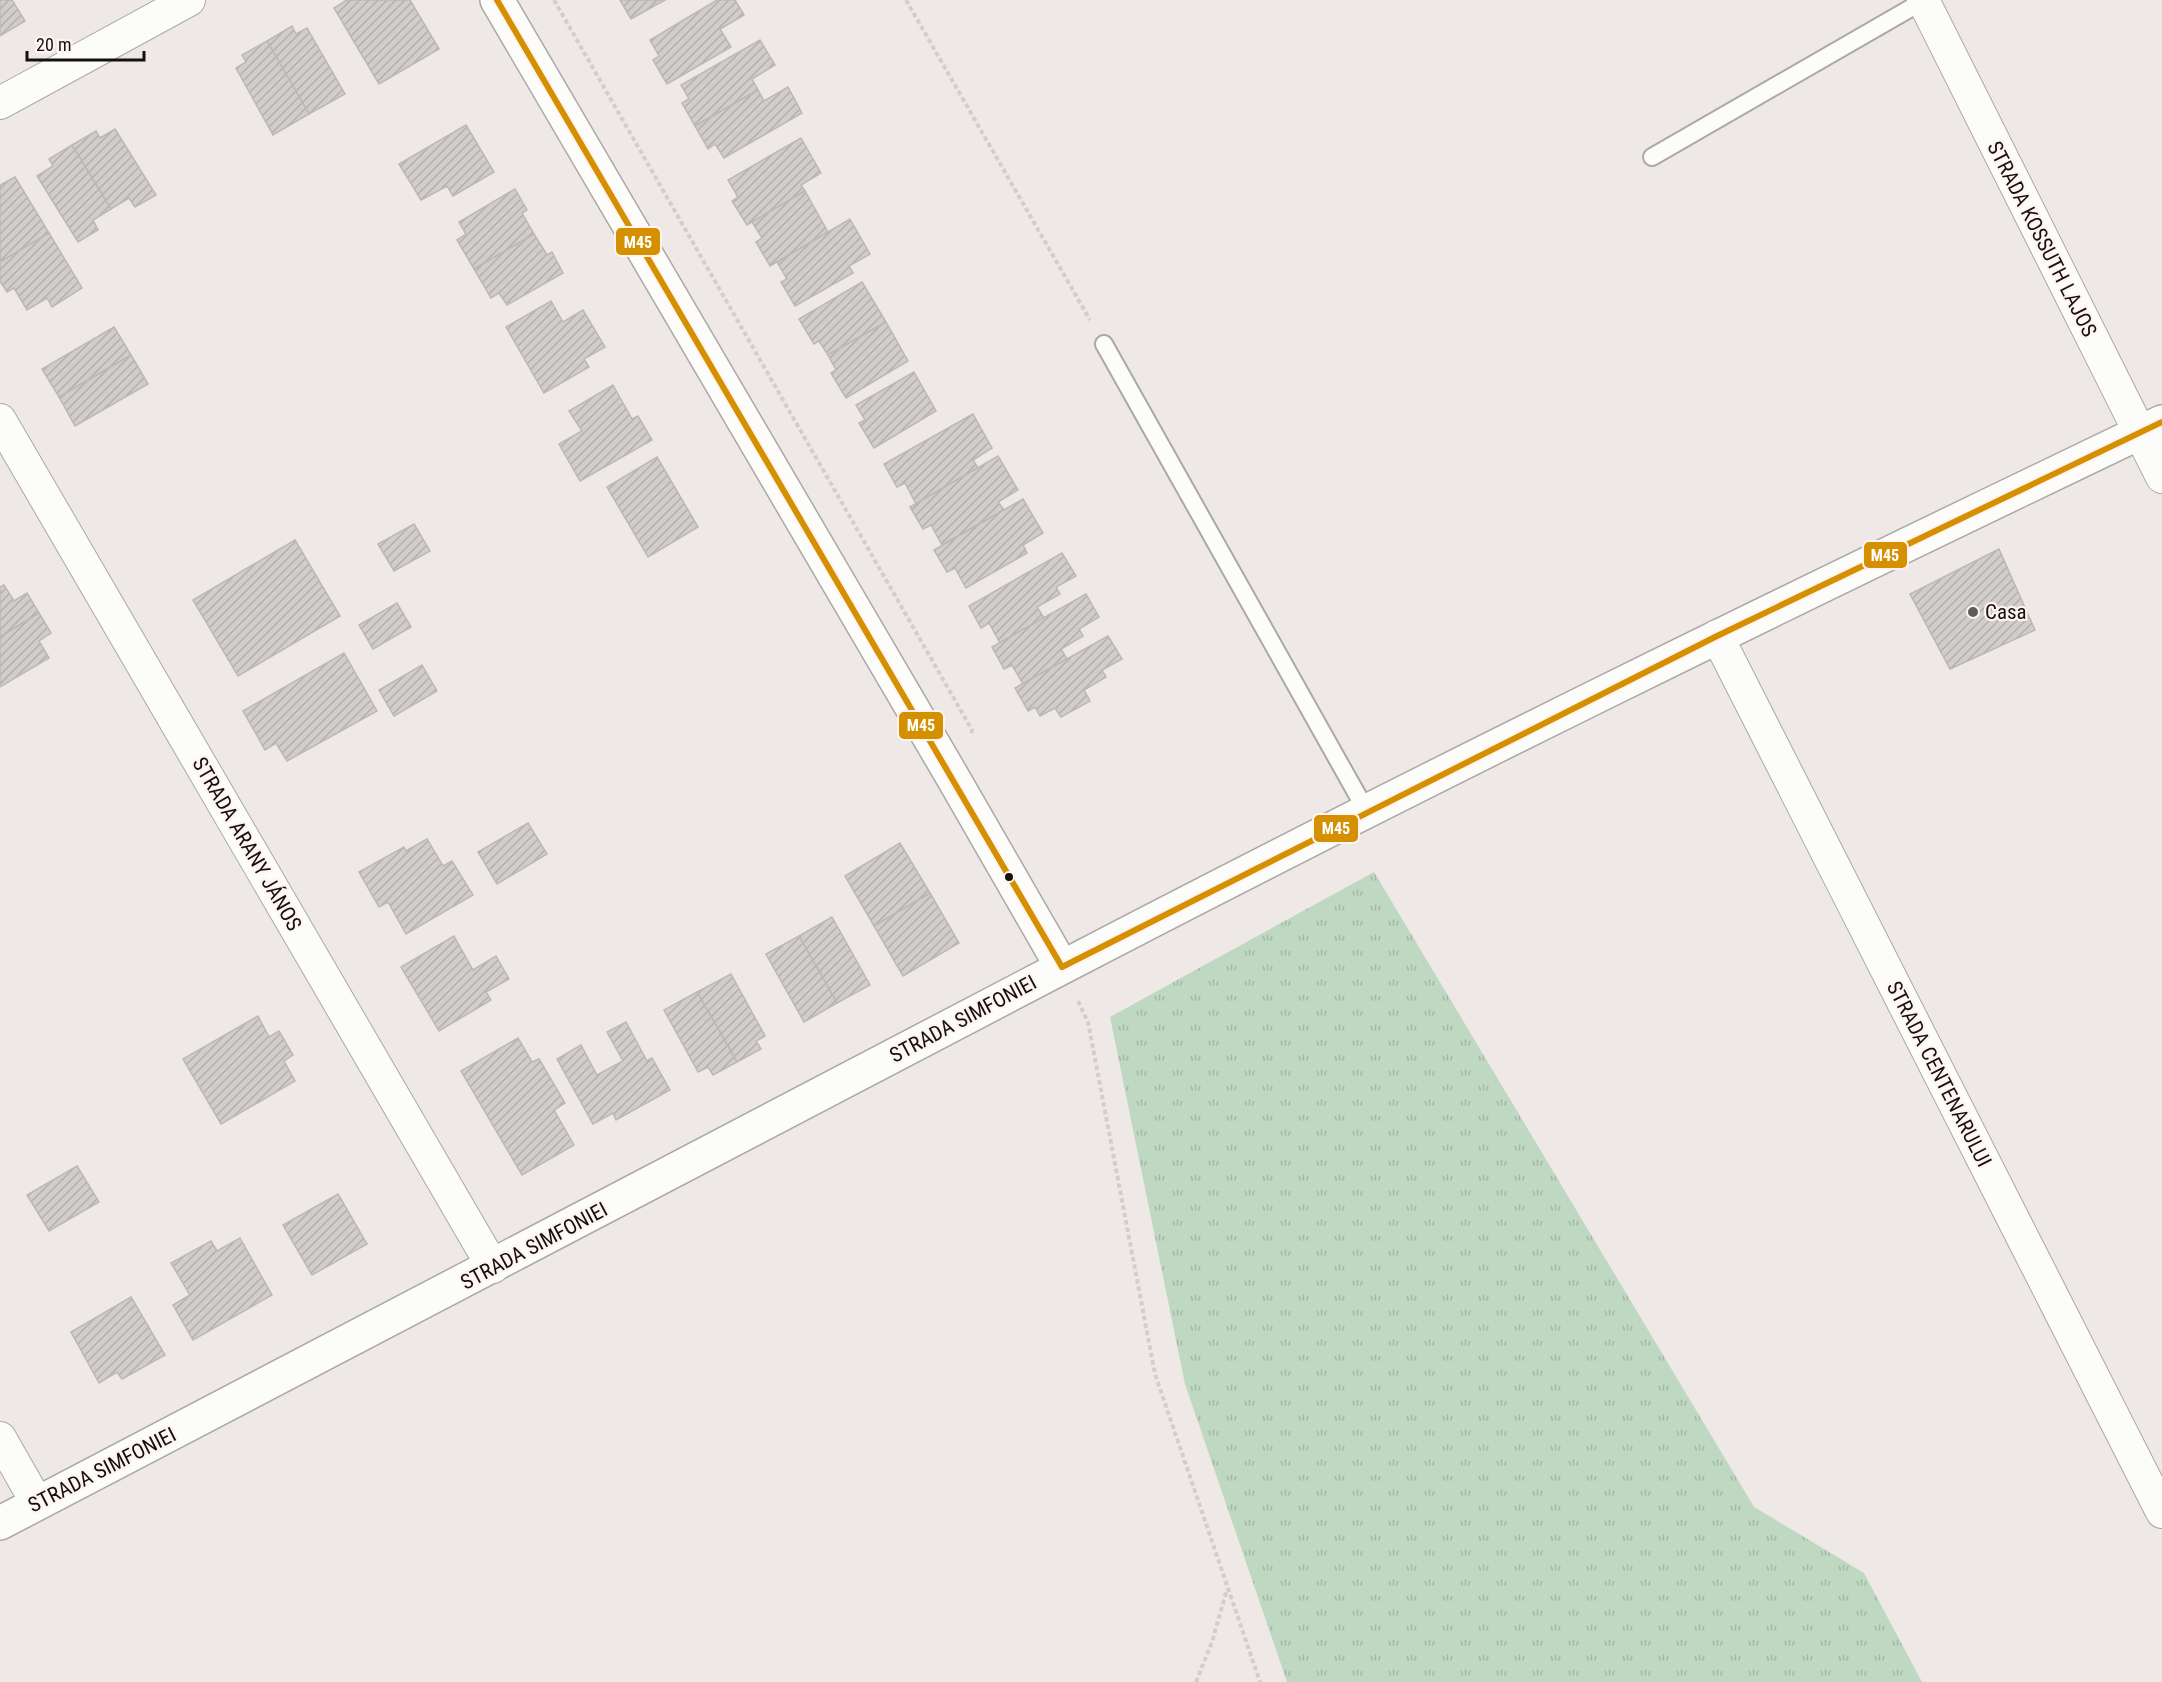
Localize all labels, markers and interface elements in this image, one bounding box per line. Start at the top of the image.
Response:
scale bar [27,24,144,62]
text: 20 m [36,34,71,55]
street label: STRADA KOSSUTH LAJOS [1982,137,2102,341]
line badge: M45 [615,227,661,256]
text: M45 [624,233,652,252]
line badge: M45 [1863,541,1908,569]
text: M45 [1871,546,1899,565]
place label: Casa [1985,600,2027,624]
marker: Casa [1966,605,1980,619]
line badge: M45 [898,711,944,740]
text: M45 [907,716,935,735]
street label: STRADA ARANY JÁNOS [188,753,307,935]
line badge: M45 [1313,814,1359,843]
text: M45 [1322,819,1350,838]
unlabelled marker [1003,871,1015,883]
street label: STRADA SIMFONIEI [886,970,1040,1068]
street label: STRADA CENTENARULUI [1882,977,1996,1171]
street label: STRADA SIMFONIEI [457,1197,611,1295]
street label: STRADA SIMFONIEI [24,1422,180,1518]

